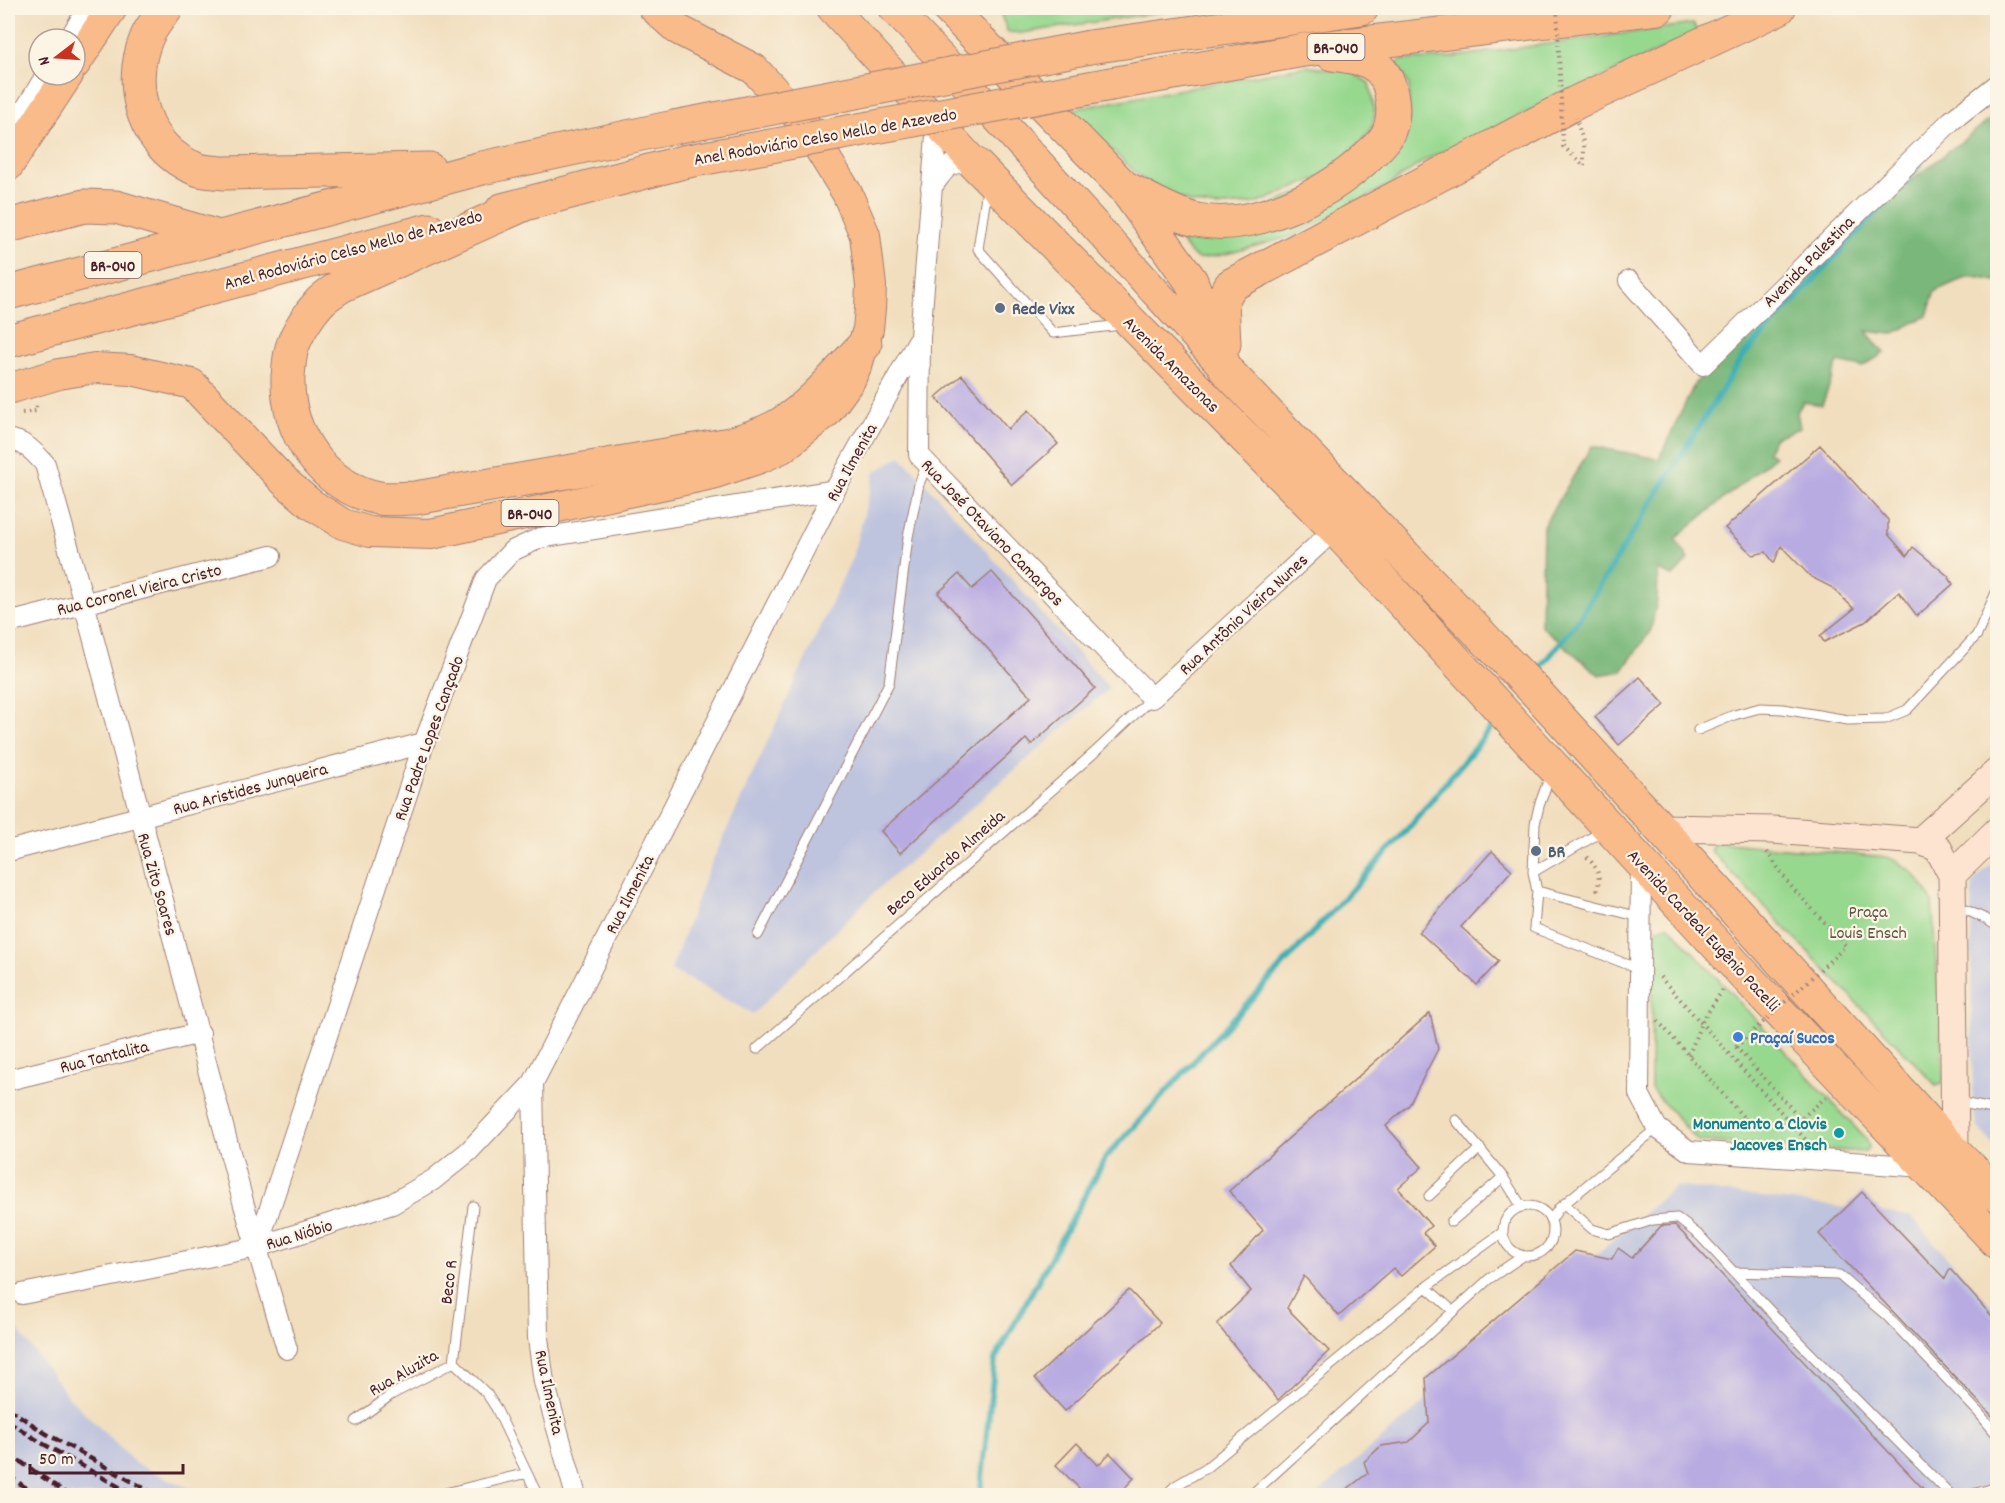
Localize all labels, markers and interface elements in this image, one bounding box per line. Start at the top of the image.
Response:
north arrow [27,27,87,87]
road number: BR-040 [1308,34,1364,60]
text: N [33,53,57,68]
street label: Anel Rodoviário Celso Mello de Azevedo [692,103,959,174]
street label: Anel Rodoviário Celso Mello de Azevedo [222,205,486,298]
street label: Avenida Palestina [1758,211,1862,314]
road number: BR-040 [84,252,142,278]
place label: Rede Vixx [1012,298,1075,323]
marker: Rede Vixx [993,301,1007,315]
street label: Avenida Amazonas [1116,312,1224,420]
street label: Rua Ilmenita [821,419,885,507]
street label: Rua José Otaviano Camargos [914,454,1068,613]
road number: BR-040 [502,500,558,526]
street label: Rua Antônio Vieira Nunes [1175,549,1315,682]
street label: Rua Coronel Vieira Cristo [55,559,225,624]
street label: Rua Padre Lopes Cançado [389,653,472,825]
street label: Rua Aristides Junqueira [171,758,331,823]
street label: Beco Eduardo Almeida [882,805,1012,923]
street label: Rua Zito Soares [129,830,182,939]
place label: BR [1548,841,1566,866]
marker: BR [1529,844,1543,858]
street label: Avenida Cardeal Eugênio Pacelli [1620,845,1784,1019]
street label: Rua Ilmenita [601,851,662,939]
park label: Praça Louis Ensch [1829,901,1907,947]
place label: Praçaí Sucos [1750,1027,1835,1052]
marker: Praçaí Sucos [1731,1030,1745,1044]
street label: Rua Tantalita [58,1035,152,1082]
place label: Monumento a Clovis Jacoves Ensch [1693,1113,1827,1159]
marker: Monumento a Clovis Jacoves Ensch [1832,1126,1846,1140]
street label: Rua Nióbio [263,1214,336,1258]
street label: Beco R [435,1259,466,1306]
street label: Rua Aluzita [365,1344,444,1404]
street label: Rua Ilmenita [526,1348,569,1438]
scale bar [30,1437,183,1475]
text: 50 m [39,1448,74,1473]

